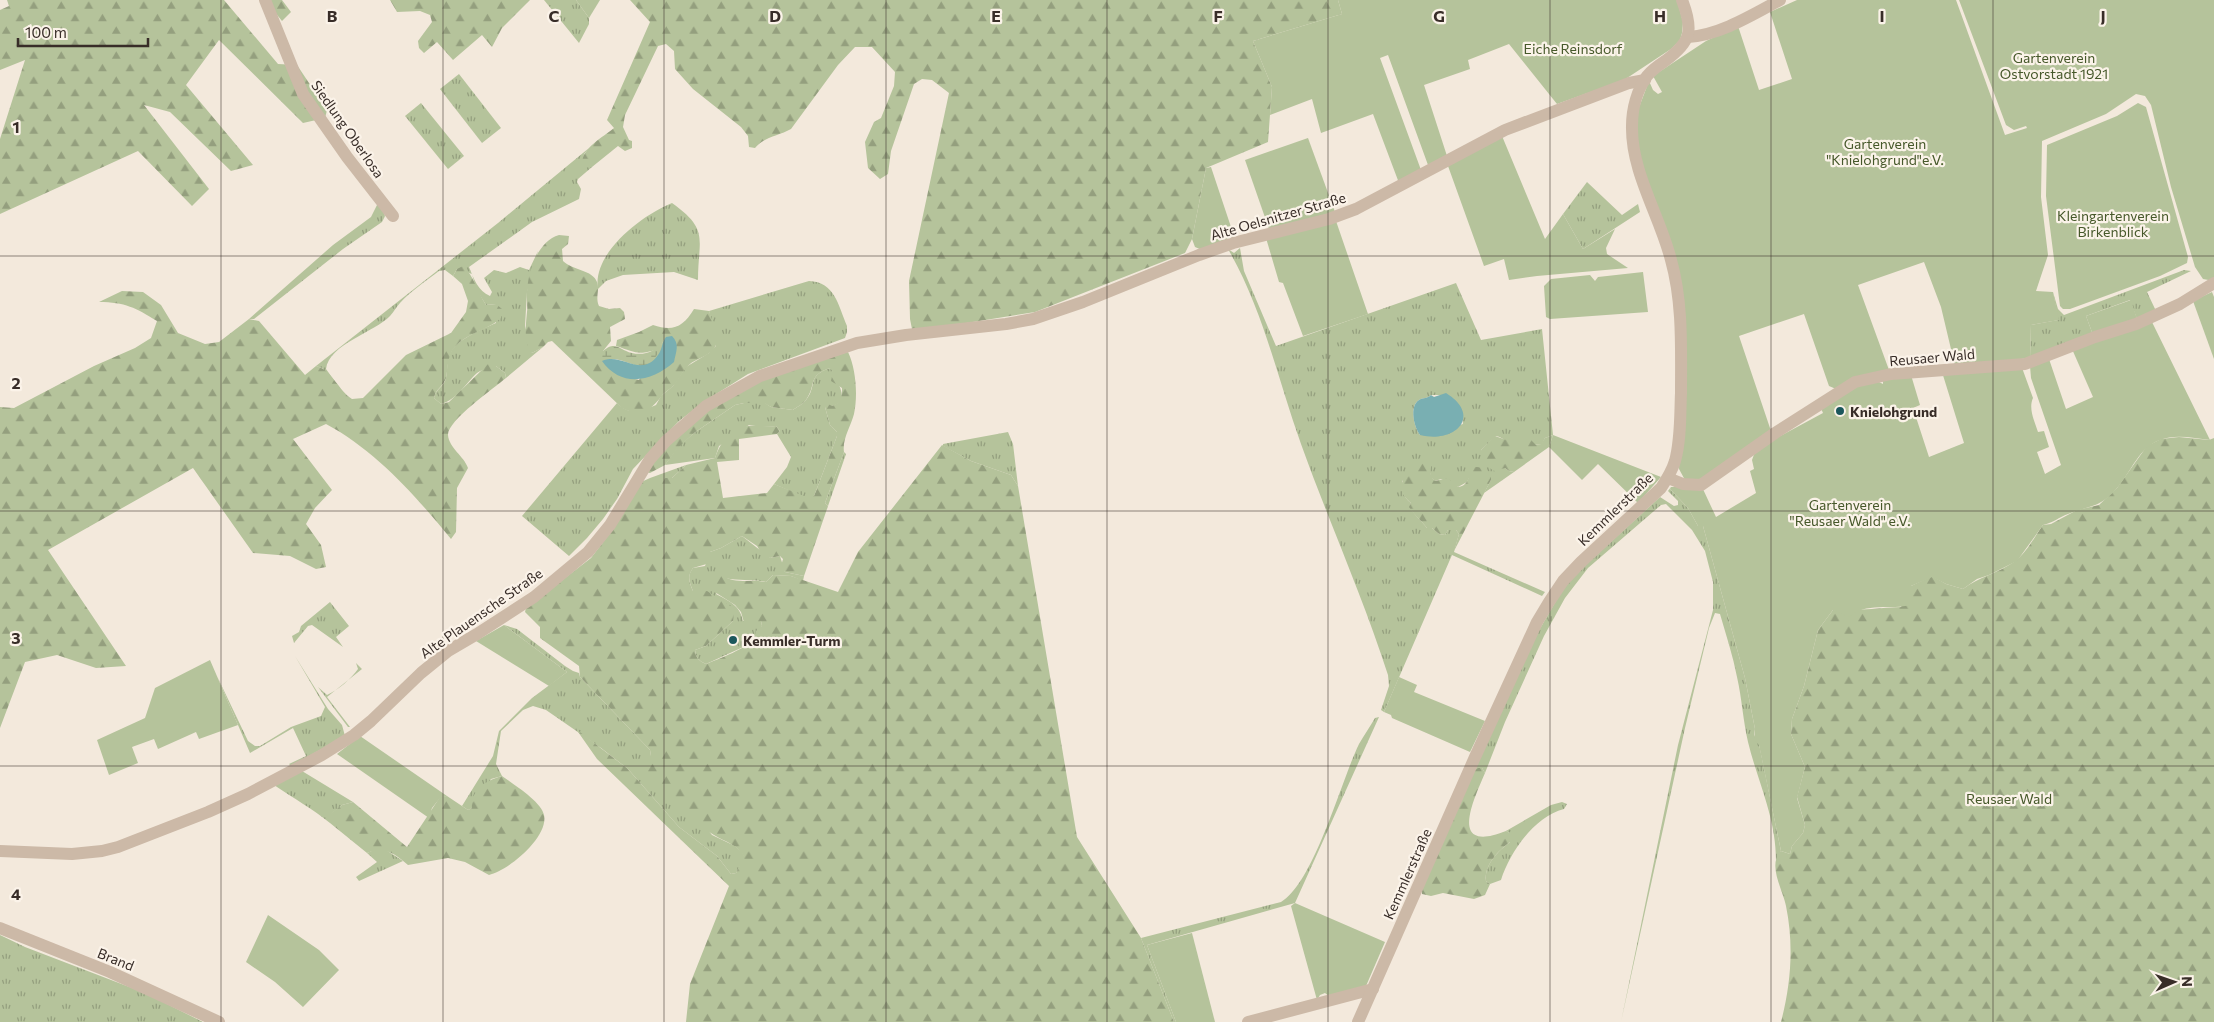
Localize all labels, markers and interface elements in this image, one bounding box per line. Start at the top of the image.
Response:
text: B [327,6,338,25]
text: C [549,6,560,25]
text: D [769,6,781,25]
text: E [991,6,1001,25]
text: F [1213,6,1223,25]
text: G [1433,6,1445,25]
text: H [1654,6,1666,25]
text: I [1879,6,1885,25]
text: J [2100,6,2106,25]
scale bar [18,15,148,47]
text: 100 m [25,23,67,41]
park label: Eiche Reinsdorf [1524,40,1623,57]
park label: Gartenverein Ostvorstadt 1921 [2000,49,2108,82]
street label: Siedlung Oberlosa [308,77,388,181]
text: 1 [12,117,20,136]
park label: Gartenverein "Knielohgrund"e.V. [1826,135,1944,168]
street label: Alte Oelsnitzer Straße [1208,189,1348,243]
park label: Kleingartenverein Birkenblick [2057,207,2169,240]
street label: Reusaer Wald [1888,345,1976,369]
text: 2 [11,373,21,392]
place label: Knielohgrund [1850,403,1937,420]
marker: Knielohgrund [1834,405,1846,417]
street label: Kemmlerstraße [1574,469,1656,549]
park label: Gartenverein "Reusaer Wald" e.V. [1790,496,1910,529]
street label: Alte Plauensche Straße [416,564,546,662]
text: 3 [11,628,21,647]
place label: Kemmler-Turm [743,632,841,649]
marker: Kemmler-Turm [727,634,739,646]
park label: Reusaer Wald [1966,790,2052,807]
street label: Kemmlerstraße [1379,826,1435,922]
text: 4 [11,884,21,903]
street label: Brand [95,944,137,974]
north arrow [2149,957,2199,1007]
text: N [2179,976,2196,987]

